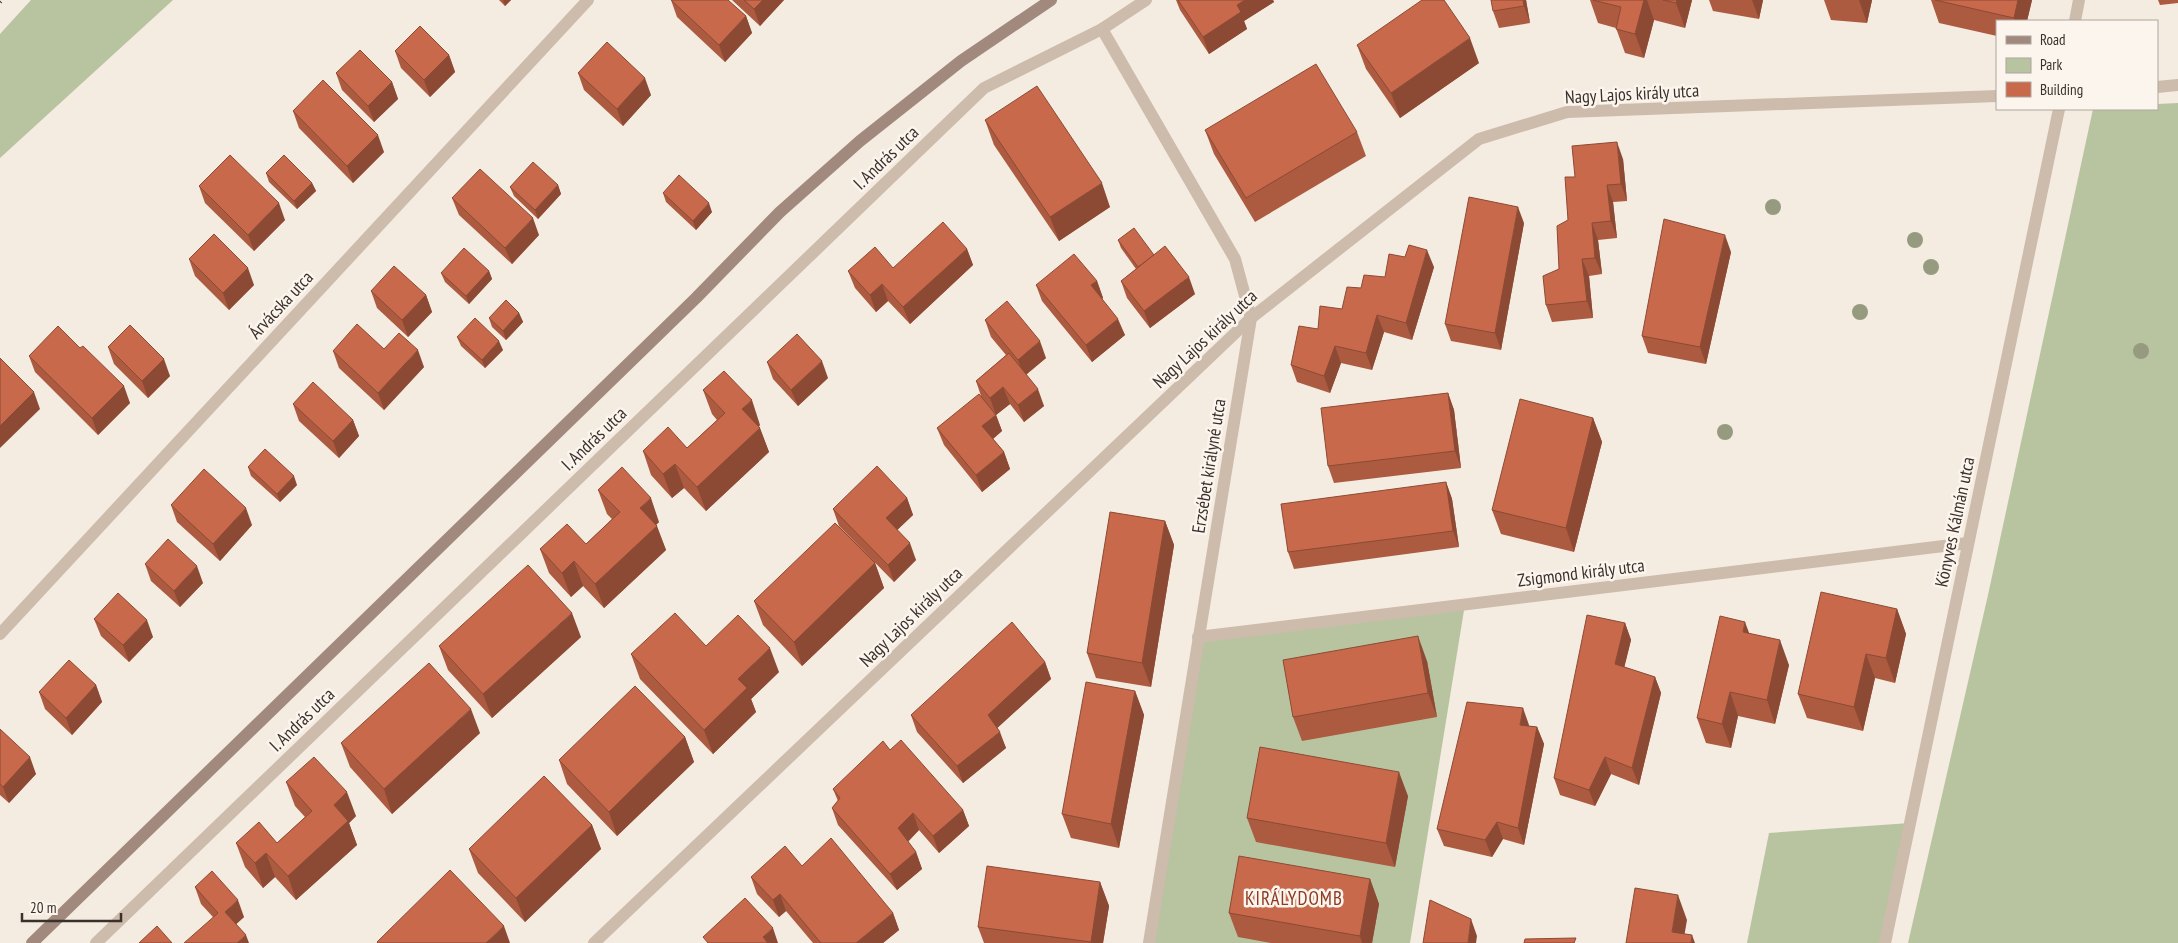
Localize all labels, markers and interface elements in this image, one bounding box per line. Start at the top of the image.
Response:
legend [1996,20,2158,110]
text: Road [2040,30,2066,49]
text: Park [2040,55,2062,74]
street label: Nagy Lajos király utca [1564,79,1700,108]
text: Building [2040,80,2083,99]
street label: I. András utca [848,121,923,194]
street label: Árvácska utca [243,266,318,343]
street label: Nagy Lajos király utca [1148,284,1262,393]
street label: Erzsébet királyné utca [1187,397,1231,535]
street label: I. András utca [556,402,631,475]
street label: Könyves Kálmán utca [1930,455,1980,589]
street label: Zsigmond király utca [1516,553,1646,592]
street label: Nagy Lajos király utca [854,562,967,672]
street label: I. András utca [264,683,339,756]
district label: KIRÁLYDOMB [1245,886,1343,910]
scale bar [22,890,121,922]
text: 20 m [30,898,56,917]

